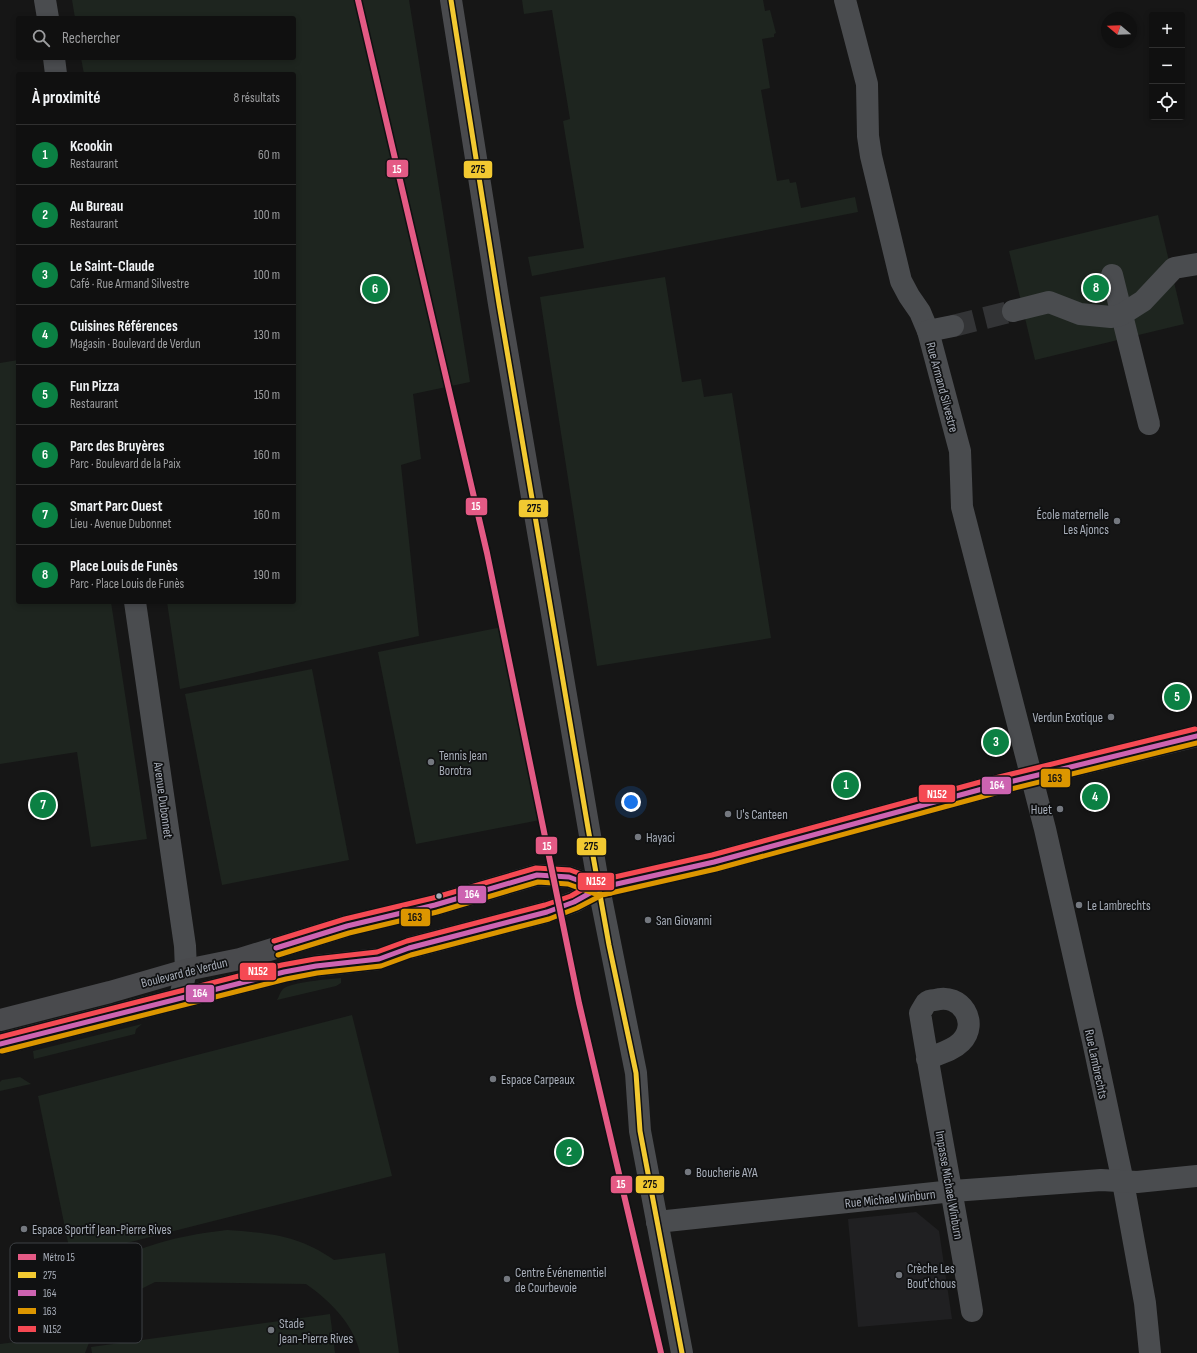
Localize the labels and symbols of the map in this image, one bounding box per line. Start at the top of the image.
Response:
north arrow [1101,12,1137,48]
line badge: 15 [386,159,409,178]
line badge: 275 [463,160,493,179]
text: 15 [392,163,402,176]
text: 275 [471,163,485,176]
pin: 8 [1083,273,1109,303]
pin: 6 [362,274,388,304]
street label: Rue Armand Silvestre [922,340,962,434]
line badge: 15 [465,497,488,516]
line badge: 275 [518,499,549,518]
text: 15 [471,500,481,513]
text: 275 [527,502,541,515]
place label: École maternelle Les Ajoncs [1036,507,1109,538]
marker: École maternelle Les Ajoncs [1112,516,1122,526]
pin: 5 [1164,682,1190,712]
place label: Verdun Exotique [1032,710,1103,726]
marker: Verdun Exotique [1106,712,1116,722]
pin: 3 [983,727,1009,757]
place label: Tennis Jean Borotra [439,748,487,779]
marker: Tennis Jean Borotra [426,757,436,767]
street label: Avenue Dubonnet [150,760,176,839]
line badge: 163 [1040,768,1071,788]
pin: 1 [833,770,859,800]
text: 163 [1048,772,1062,785]
line badge: 164 [981,776,1012,795]
text: 164 [990,779,1004,792]
pin: 4 [1082,782,1108,812]
line badge: N152 [918,784,956,803]
text: N152 [927,788,947,801]
pin: 7 [30,790,56,820]
your location [621,792,641,812]
place label: Huet [1031,802,1052,818]
marker: Huet [1055,804,1065,814]
place label: U's Canteen [736,807,788,823]
marker: U's Canteen [723,809,733,819]
place label: Hayaci [646,830,675,846]
marker: Hayaci [633,832,643,842]
line badge: 15 [535,836,558,855]
line badge: 275 [576,837,607,856]
text: 15 [542,840,552,853]
text: 275 [584,840,598,853]
line badge: N152 [577,872,615,891]
text: N152 [586,875,606,888]
line badge: 164 [457,885,487,904]
text: 164 [465,888,479,901]
unlabelled marker [434,891,444,901]
place label: Le Lambrechts [1087,898,1151,914]
marker: Le Lambrechts [1074,900,1084,910]
line badge: 163 [400,908,431,927]
text: 163 [408,911,422,924]
place label: San Giovanni [656,913,712,929]
marker: San Giovanni [643,915,653,925]
street label: Boulevard de Verdun [139,955,229,991]
line badge: N152 [239,962,277,981]
text: N152 [248,965,268,978]
line badge: 164 [185,984,215,1003]
text: 164 [193,987,207,1000]
street label: Rue Lambrechts [1081,1028,1111,1101]
place label: Espace Carpeaux [501,1072,575,1088]
marker: Espace Carpeaux [488,1074,498,1084]
street label: Impasse Michael Winburn [932,1130,966,1241]
pin: 2 [556,1137,582,1167]
place label: Boucherie AYA [696,1165,758,1181]
marker: Boucherie AYA [683,1167,693,1177]
line badge: 15 [610,1175,633,1194]
line badge: 275 [635,1175,665,1194]
text: 15 [616,1178,626,1191]
text: 275 [643,1178,657,1191]
street label: Rue Michael Winburn [844,1186,936,1212]
place label: Espace Sportif Jean-Pierre Rives [32,1222,172,1238]
marker: Espace Sportif Jean-Pierre Rives [19,1224,29,1234]
legend [10,1243,142,1343]
text: Métro 15 [43,1251,75,1264]
place label: Crèche Les Bout'chous [907,1261,956,1292]
place label: Centre Événementiel de Courbevoie [515,1265,606,1296]
text: 275 [43,1269,56,1282]
marker: Crèche Les Bout'chous [894,1270,904,1280]
marker: Centre Événementiel de Courbevoie [502,1274,512,1284]
text: 164 [43,1287,57,1300]
text: 163 [43,1305,57,1318]
place label: Stade Jean-Pierre Rives [278,1316,353,1347]
text: N152 [43,1323,62,1336]
marker: Stade Jean-Pierre Rives [266,1325,276,1335]

